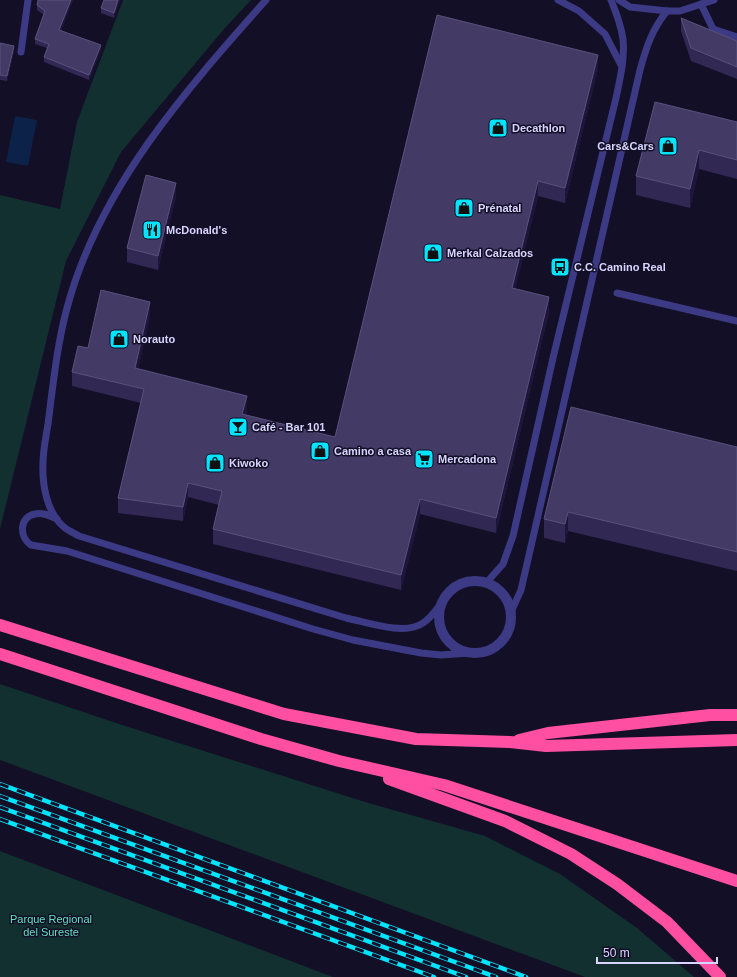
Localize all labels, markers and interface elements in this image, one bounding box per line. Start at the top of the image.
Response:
shop icon: Decathlon [487,117,509,139]
place label: Decathlon [512,122,565,134]
shop icon: Cars&Cars [657,135,679,157]
place label: Cars&Cars [597,140,654,152]
shop icon: Prénatal [453,197,475,219]
place label: Prénatal [478,202,521,214]
restaurant icon: McDonald's [141,219,163,241]
place label: McDonald's [166,224,227,236]
shop icon: Merkal Calzados [422,242,444,264]
place label: Merkal Calzados [447,247,533,259]
bus stop icon: C.C. Camino Real [549,256,571,278]
place label: C.C. Camino Real [574,261,666,273]
shop icon: Norauto [108,328,130,350]
place label: Norauto [133,333,175,345]
bar icon: Café - Bar 101 [227,416,249,438]
place label: Café - Bar 101 [252,421,325,433]
shop icon: Camino a casa [309,440,331,462]
place label: Camino a casa [334,445,412,457]
supermarket icon: Mercadona [413,448,435,470]
shop icon: Kiwoko [204,452,226,474]
place label: Mercadona [438,453,497,465]
place label: Kiwoko [229,457,268,469]
park label: Parque Regional del Sureste [10,913,92,938]
scale bar [597,939,717,965]
text: 50 m [603,946,630,960]

